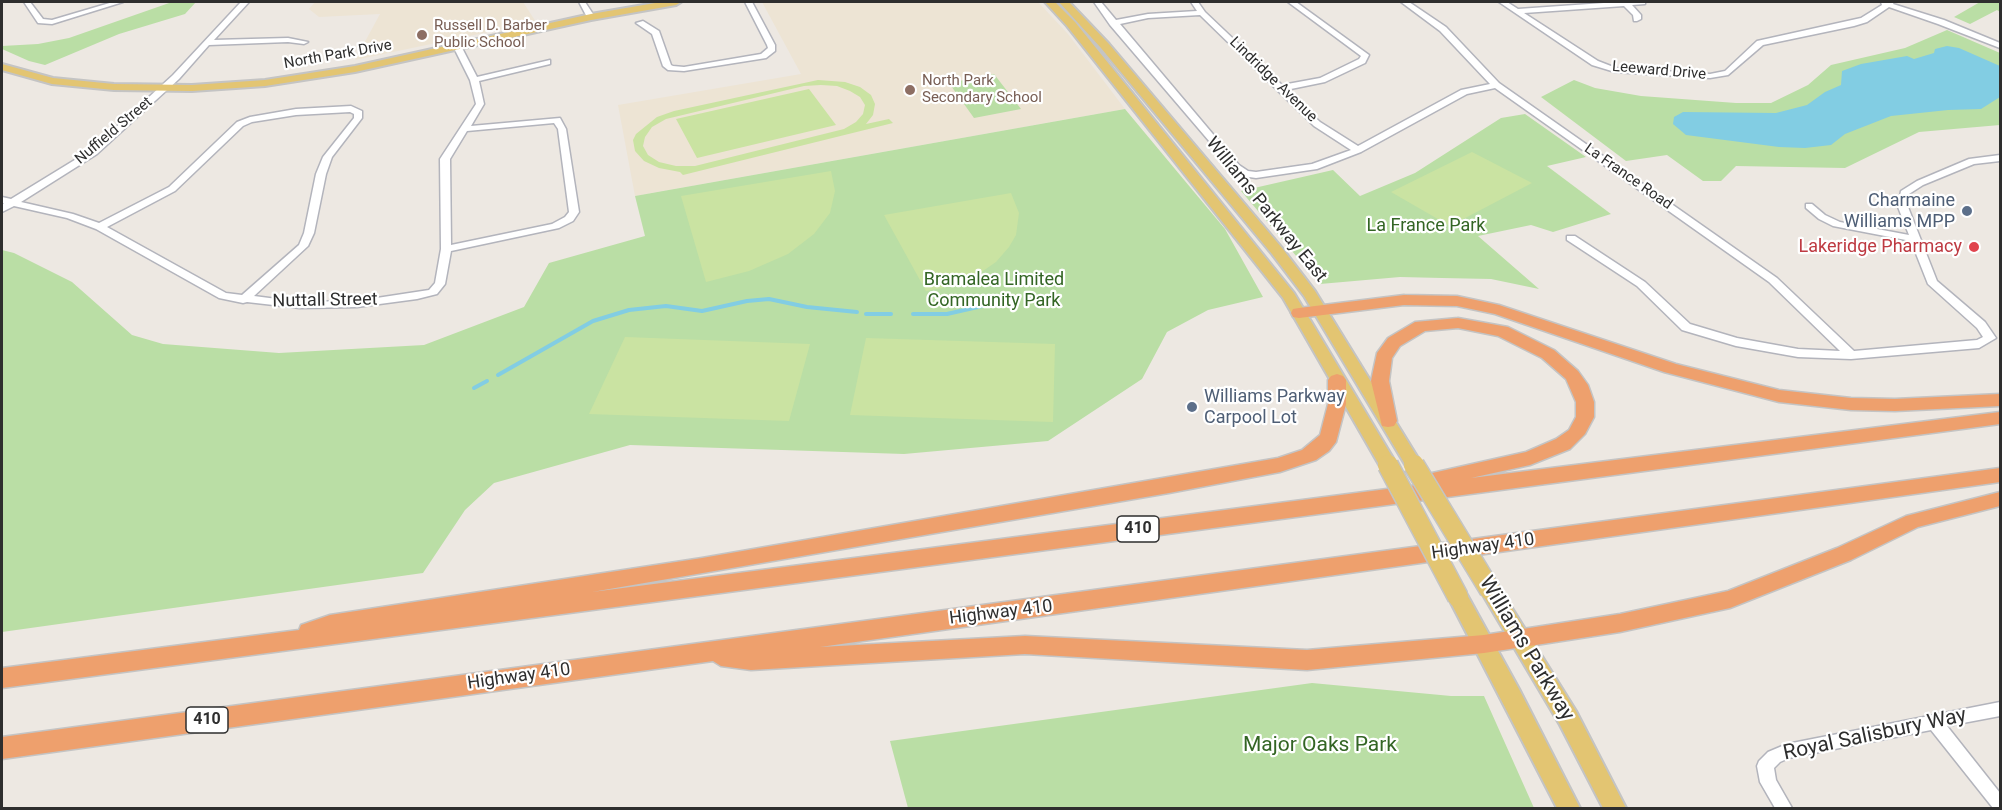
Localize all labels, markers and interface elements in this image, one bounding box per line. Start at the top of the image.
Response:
place label: Russell D. Barber Public School [434,17,547,52]
marker: Russell D. Barber Public School [415,28,429,42]
street label: Lindridge Avenue [1225,34,1321,126]
street label: North Park Drive [283,37,393,73]
street label: Leeward Drive [1611,58,1707,84]
place label: North Park Secondary School [922,72,1042,107]
marker: North Park Secondary School [903,83,917,97]
street label: Nuffield Street [72,94,156,168]
street label: Williams Parkway East [1201,133,1331,287]
street label: La France Road [1581,140,1675,214]
place label: Charmaine Williams MPP [1844,190,1955,232]
marker: Charmaine Williams MPP [1960,204,1974,218]
park label: La France Park [1367,215,1485,237]
place label: Lakeridge Pharmacy [1799,236,1962,258]
marker: Lakeridge Pharmacy [1967,240,1981,254]
park label: Bramalea Limited Community Park [924,269,1064,312]
street label: Nuttall Street [272,289,378,313]
place label: Williams Parkway Carpool Lot [1204,386,1345,428]
marker: Williams Parkway Carpool Lot [1185,400,1199,414]
road number: 410 [1117,516,1159,542]
street label: Highway 410 [1430,529,1536,565]
street label: Williams Parkway [1473,572,1579,726]
street label: Highway 410 [948,596,1054,630]
street label: Highway 410 [466,659,572,695]
street label: Royal Salisbury Way [1781,703,1969,767]
road number: 410 [186,707,228,733]
park label: Major Oaks Park [1243,733,1397,759]

